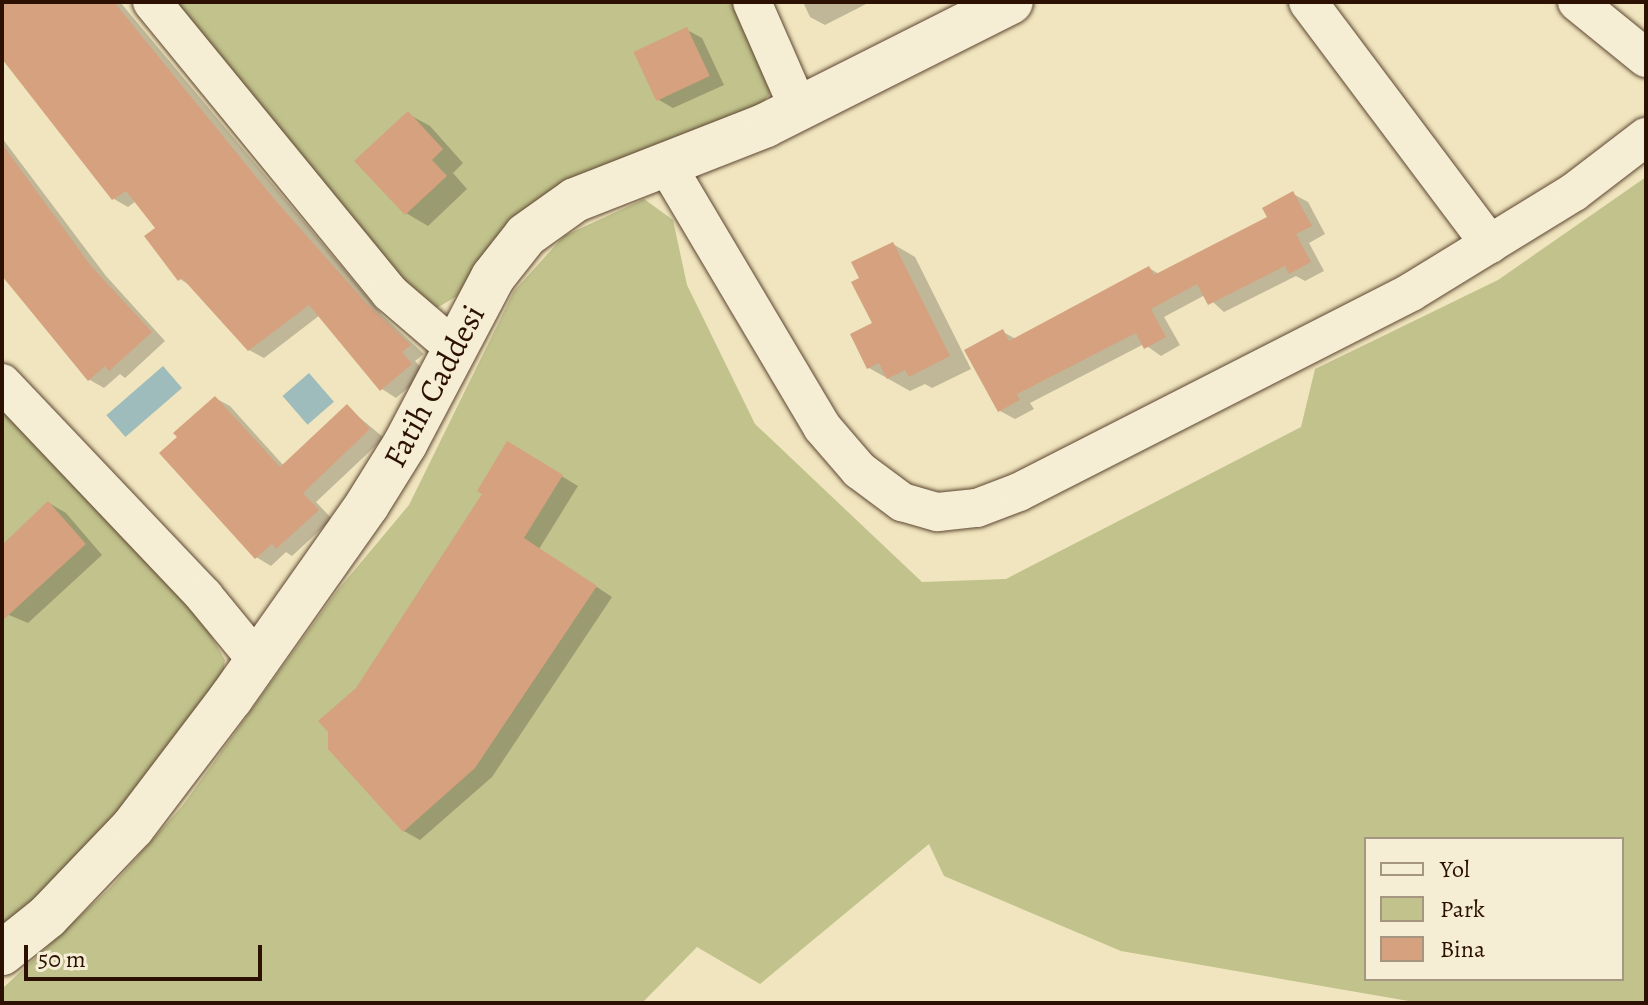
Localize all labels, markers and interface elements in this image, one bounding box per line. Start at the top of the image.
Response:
street label: Fatih Caddesi [375,298,493,474]
legend [1364,837,1624,981]
text: Yol [1440,853,1470,885]
text: Park [1440,893,1485,925]
scale bar [28,929,266,979]
text: Bina [1440,933,1485,965]
text: 50 m [38,943,86,975]

